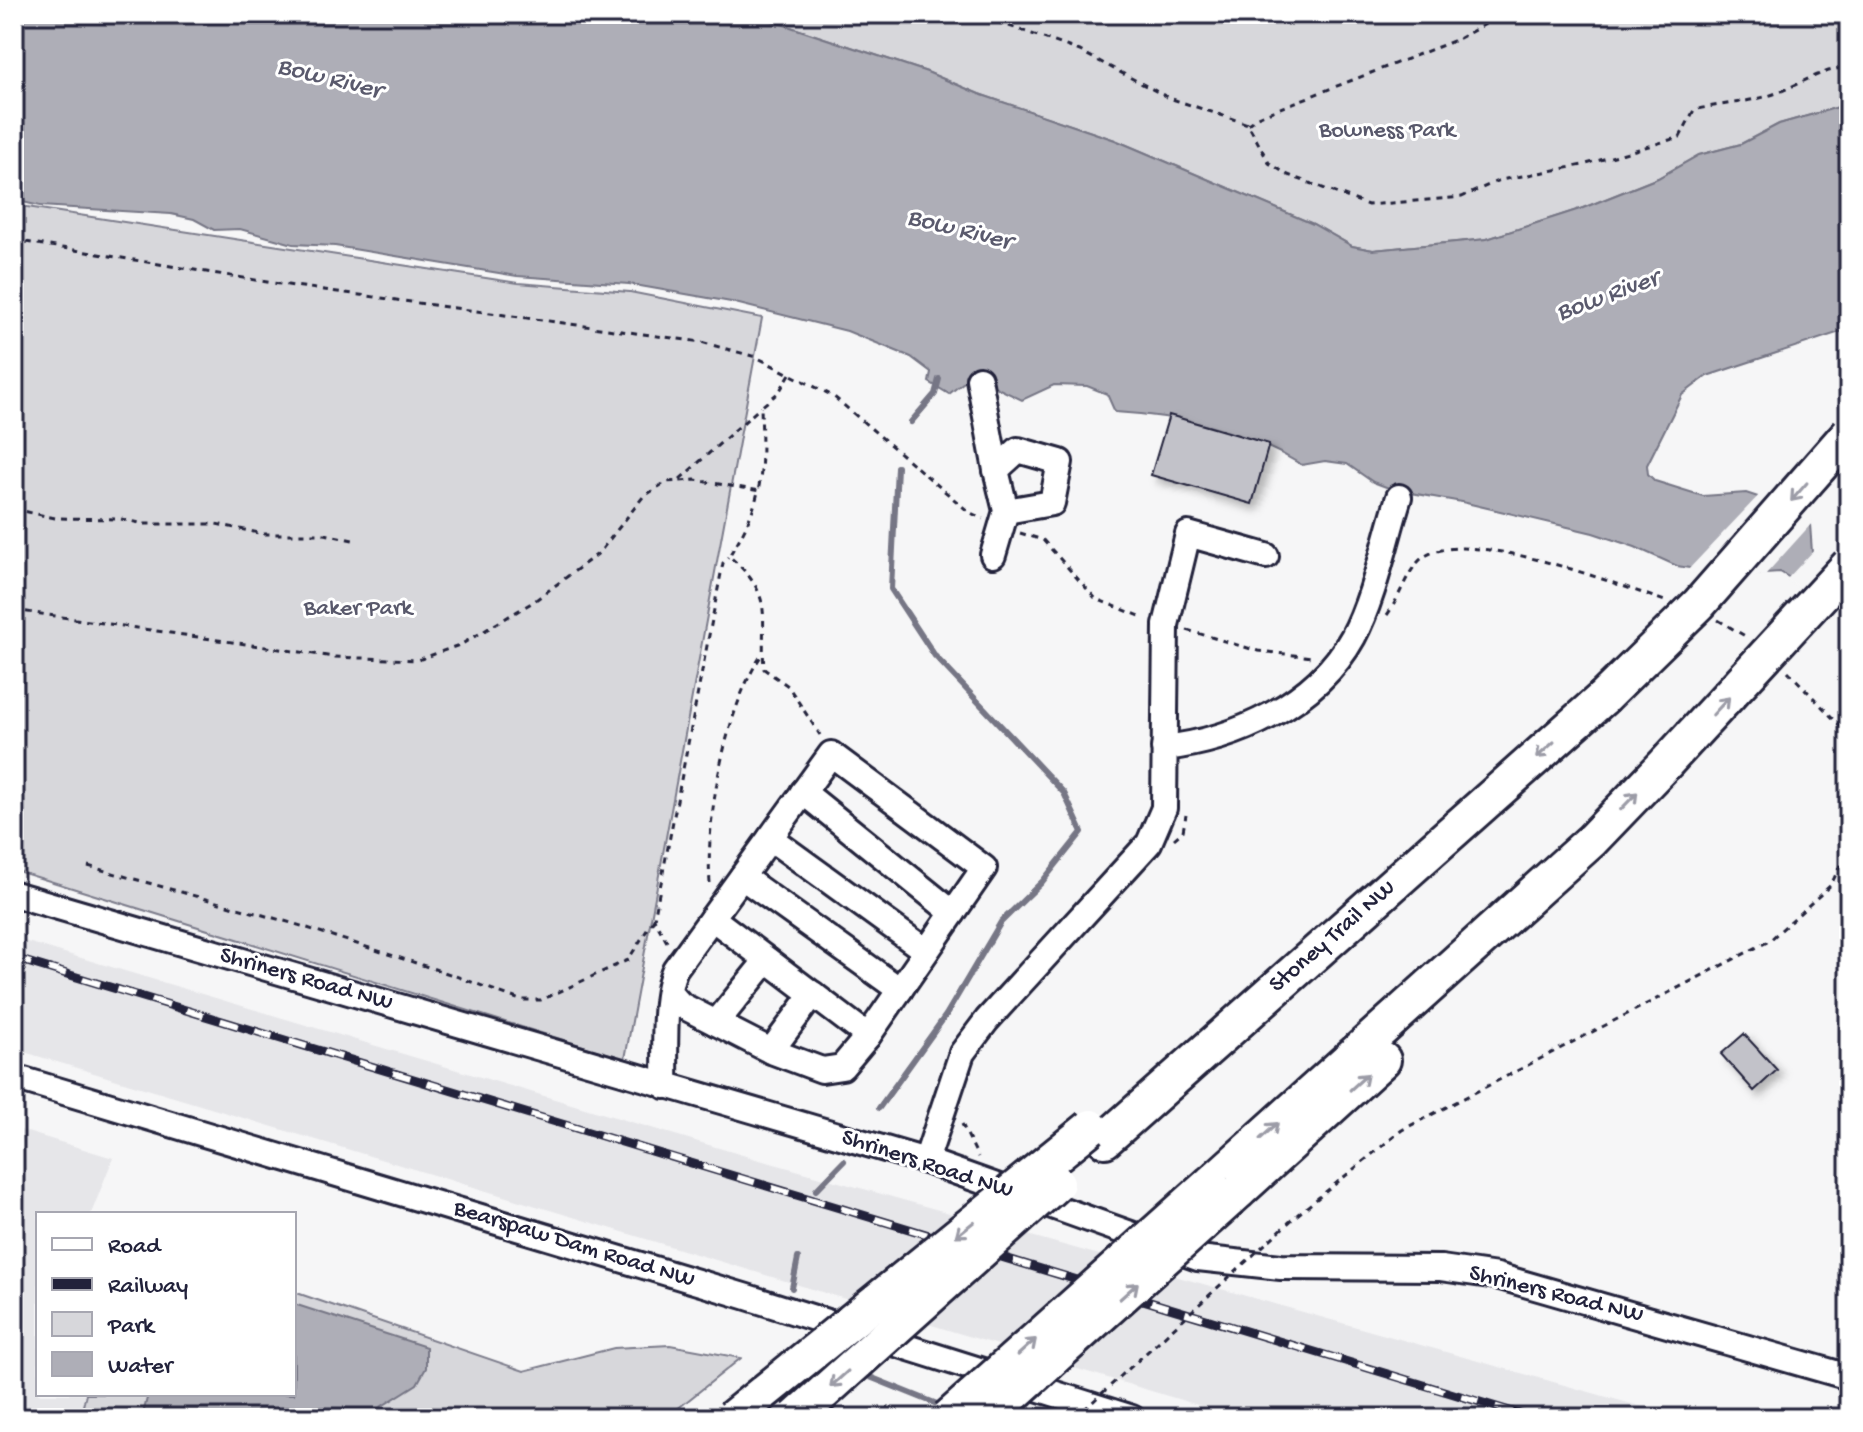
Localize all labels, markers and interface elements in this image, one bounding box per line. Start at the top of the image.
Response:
water label: Bow River [274,52,389,109]
park label: Bowness Park [1318,117,1457,146]
water label: Bow River [904,203,1019,260]
water label: Bow River [1553,263,1668,330]
one-way arrow [1790,482,1808,502]
park label: Baker Park [303,595,415,624]
one-way arrow [1711,696,1730,716]
one-way arrow [1536,741,1556,759]
one-way arrow [1620,791,1639,811]
street label: Stoney Trail NW [1264,874,1402,1000]
street label: Shriners Road NW [216,941,396,1019]
one-way arrow [1348,1073,1369,1092]
one-way arrow [1259,1122,1279,1140]
street label: Shriners Road NW [838,1124,1016,1206]
street label: Bearspaw Dam Road NW [449,1194,698,1295]
legend [36,1212,296,1396]
one-way arrow [955,1221,976,1238]
text: Road [108,1233,162,1262]
street label: Shriners Road NW [1466,1259,1646,1331]
text: Railway [108,1273,188,1302]
one-way arrow [1118,1282,1138,1300]
text: Park [107,1313,156,1342]
one-way arrow [1017,1339,1037,1357]
text: Water [108,1353,175,1382]
one-way arrow [829,1369,849,1387]

